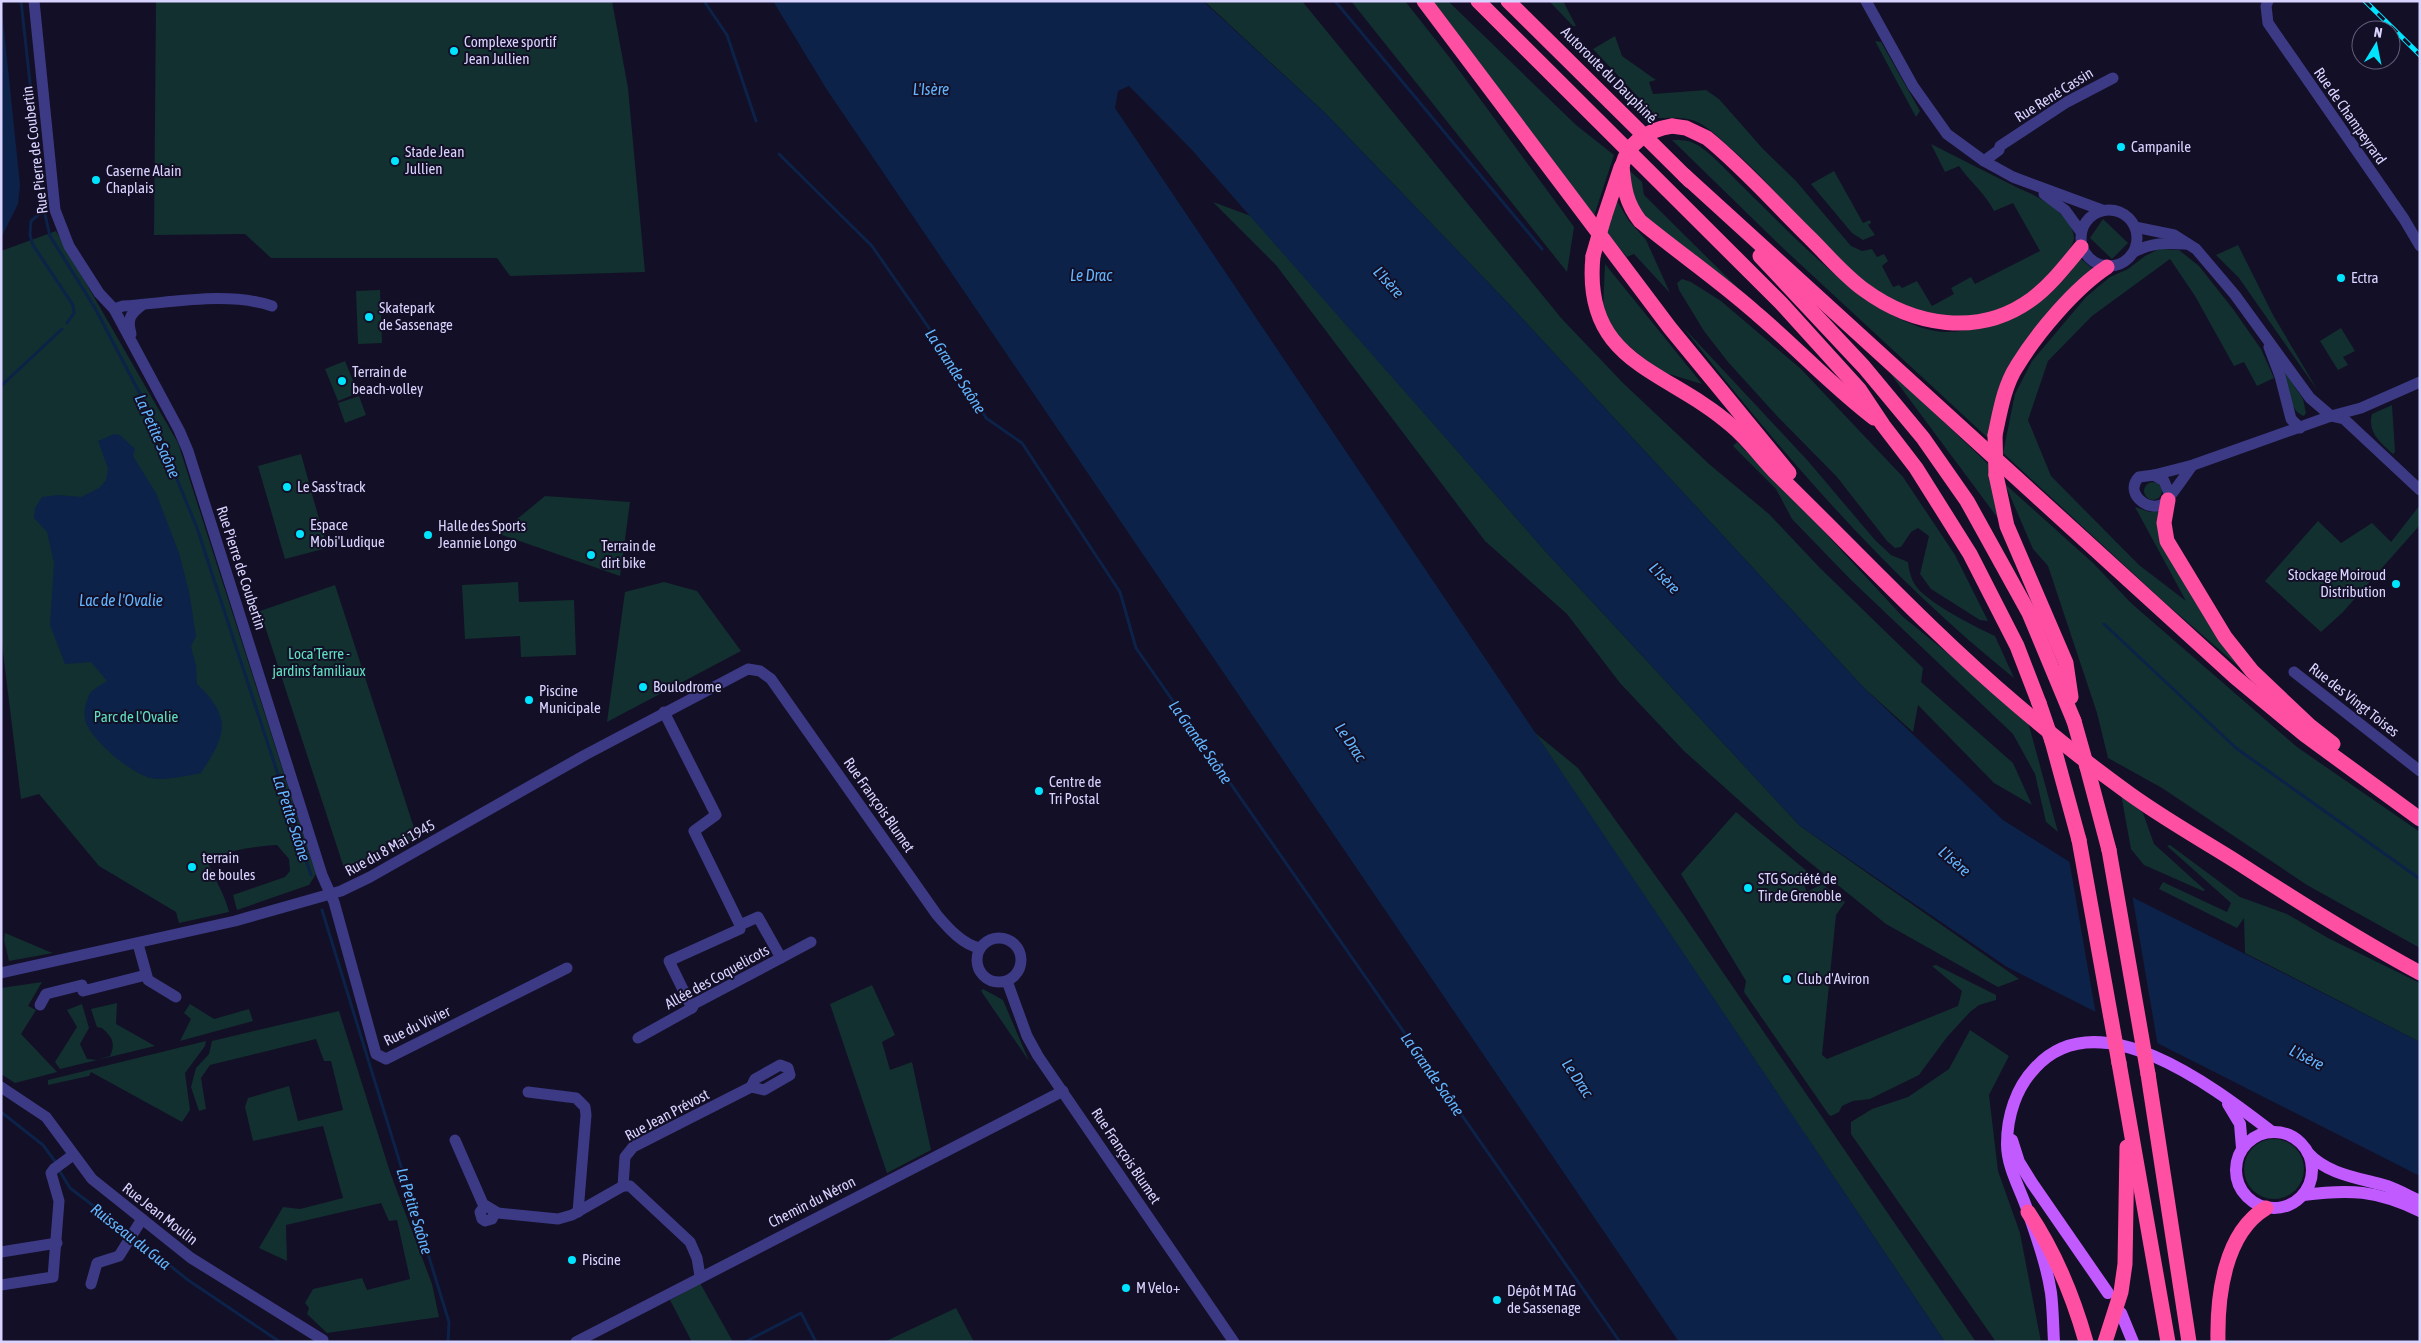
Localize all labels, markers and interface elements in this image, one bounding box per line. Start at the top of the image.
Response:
north arrow [2351,20,2401,70]
street label: Autoroute du Dauphiné [1558,23,1661,126]
text: N [2373,24,2384,41]
place label: Complexe sportif Jean Jullien [464,33,557,67]
marker: Complexe sportif Jean Jullien [448,45,460,57]
street label: Rue René Cassin [2011,64,2096,125]
street label: Rue de Champeyrard [2311,64,2390,167]
water label: L'Isère [913,80,949,98]
street label: Rue Pierre de Coubertin [18,85,51,215]
place label: Campanile [2131,138,2191,155]
marker: Campanile [2115,141,2127,153]
place label: Stade Jean Jullien [405,143,464,177]
marker: Stade Jean Jullien [389,155,401,167]
place label: Caserne Alain Chaplais [106,162,181,196]
marker: Caserne Alain Chaplais [90,174,102,186]
water label: L'Isère [1370,263,1408,301]
water label: Le Drac [1070,266,1113,284]
place label: Ectra [2351,269,2378,286]
marker: Ectra [2335,272,2347,284]
place label: Skatepark de Sassenage [379,299,453,333]
marker: Skatepark de Sassenage [363,311,375,323]
water label: La Grande Saône [922,325,990,417]
place label: Terrain de beach-volley [352,363,423,397]
marker: Terrain de beach-volley [336,375,348,387]
water label: La Petite Saône [132,391,184,481]
place label: Le Sass'track [297,478,366,495]
marker: Le Sass'track [281,481,293,493]
street label: Rue Pierre de Coubertin [213,504,269,632]
place label: Espace Mobi'Ludique [310,516,385,550]
place label: Halle des Sports Jeannie Longo [438,517,526,551]
marker: Espace Mobi'Ludique [294,528,306,540]
marker: Halle des Sports Jeannie Longo [422,529,434,541]
place label: Terrain de dirt bike [601,537,656,571]
marker: Terrain de dirt bike [585,549,597,561]
water label: L'Isère [1646,559,1684,597]
place label: Stockage Moiroud Distribution [2288,566,2386,600]
marker: Stockage Moiroud Distribution [2390,578,2402,590]
water label: Lac de l'Ovalie [79,591,163,609]
park label: Loca'Terre - jardins familiaux [271,645,366,679]
street label: Rue des Vingt Toises [2306,659,2403,740]
place label: Boulodrome [653,678,722,695]
marker: Boulodrome [637,681,649,693]
place label: Piscine Municipale [539,682,601,716]
marker: Piscine Municipale [523,694,535,706]
water label: La Grande Saône [1166,697,1236,787]
park label: Parc de l'Ovalie [94,708,178,725]
water label: Le Drac [1332,719,1371,765]
street label: Rue François Blumet [840,754,918,855]
water label: La Petite Saône [270,773,314,863]
place label: Centre de Tri Postal [1049,773,1102,807]
marker: Centre de Tri Postal [1033,785,1045,797]
street label: Rue du 8 Mai 1945 [342,816,438,879]
water label: L'Isère [1935,842,1975,880]
place label: terrain de boules [202,849,255,883]
marker: terrain de boules [186,861,198,873]
place label: STG Société de Tir de Grenoble [1758,870,1842,904]
marker: STG Société de Tir de Grenoble [1742,882,1754,894]
street label: Allée des Coquelicots [662,941,772,1012]
place label: Club d'Aviron [1797,970,1869,987]
marker: Club d'Aviron [1781,973,1793,985]
street label: Rue du Vivier [381,1002,453,1049]
water label: La Grande Saône [1398,1029,1468,1119]
water label: L'Isère [2287,1041,2327,1073]
water label: Le Drac [1559,1055,1598,1101]
street label: Rue Jean Prévost [622,1085,712,1144]
street label: Rue François Blumet [1088,1105,1165,1207]
water label: La Petite Saône [393,1165,437,1257]
street label: Chemin du Néron [765,1172,858,1231]
street label: Rue Jean Moulin [119,1179,201,1248]
water label: Ruisseau du Gua [88,1199,175,1273]
place label: Piscine [582,1251,621,1268]
marker: Piscine [566,1254,578,1266]
place label: M Velo+ [1136,1279,1181,1296]
marker: M Velo+ [1120,1282,1132,1294]
place label: Dépôt M TAG de Sassenage [1507,1282,1581,1316]
marker: Dépôt M TAG de Sassenage [1491,1294,1503,1306]

